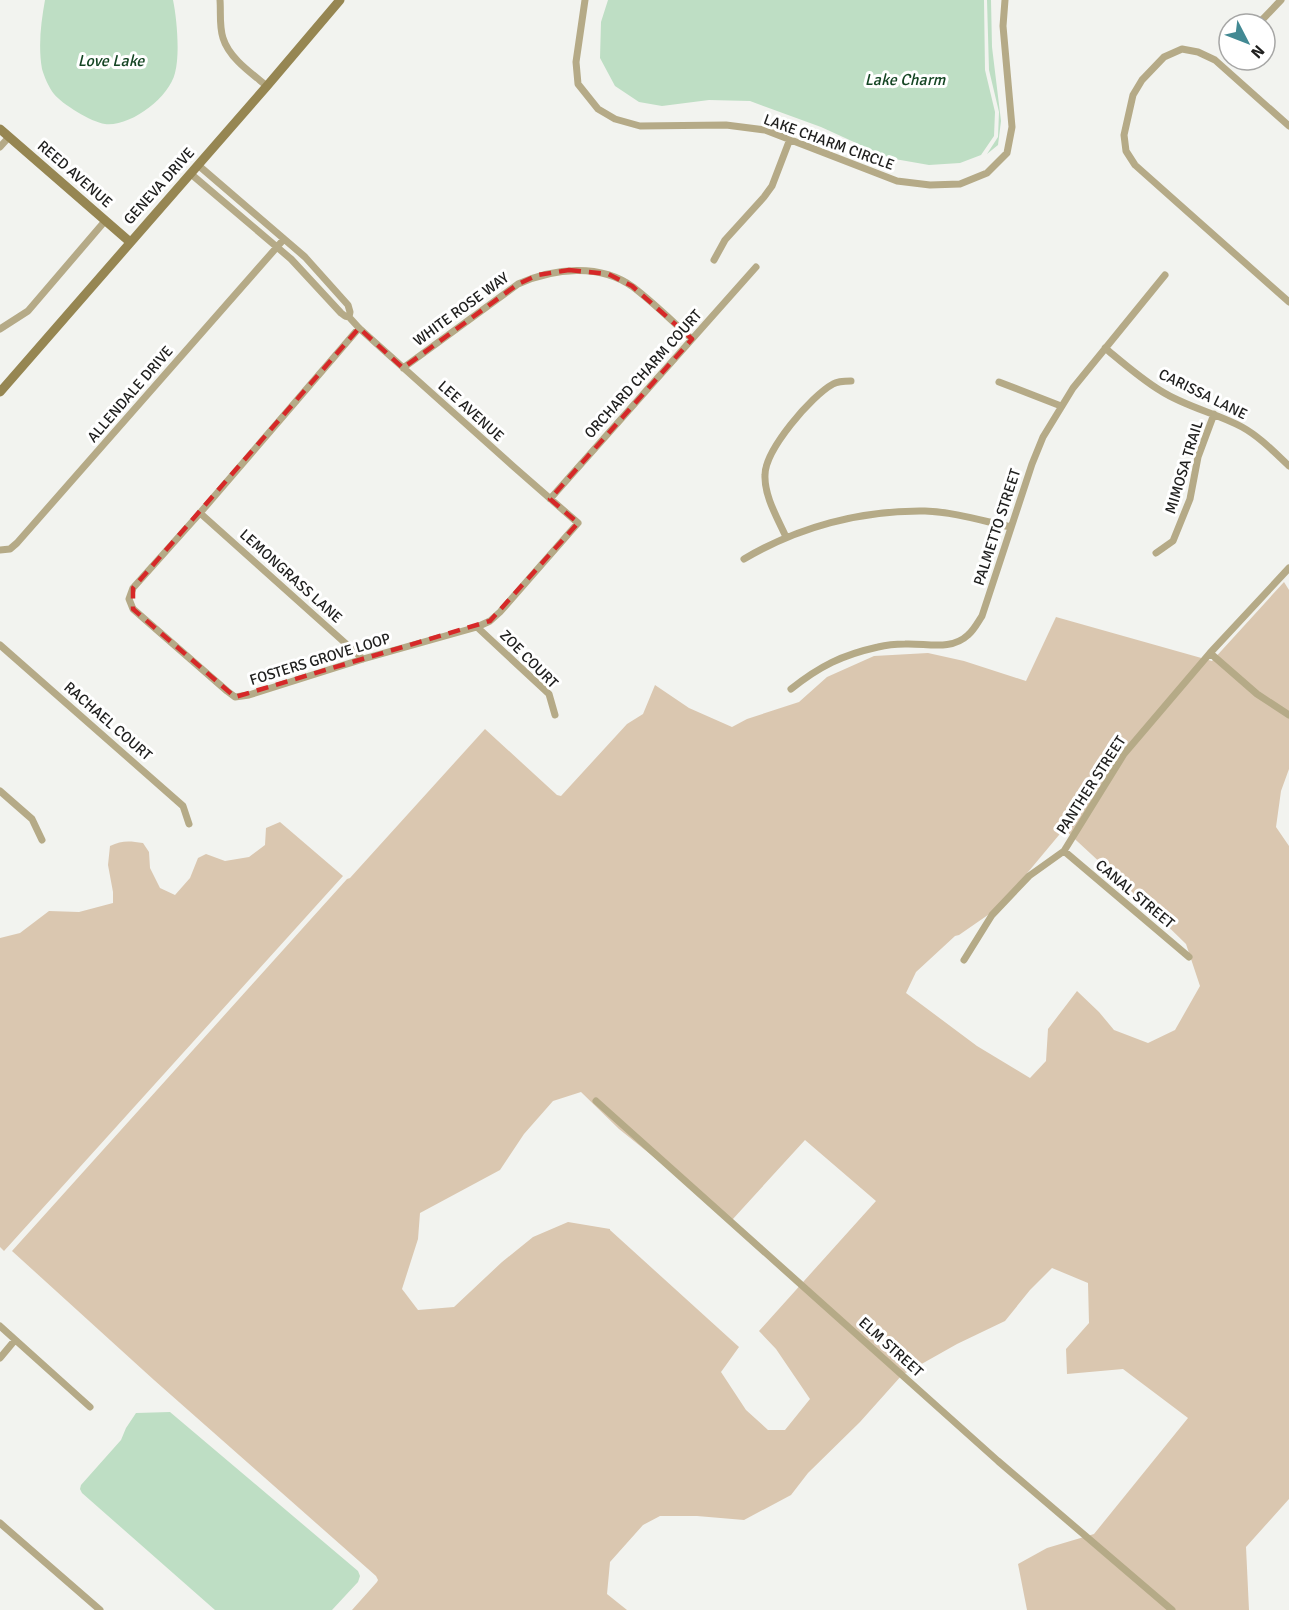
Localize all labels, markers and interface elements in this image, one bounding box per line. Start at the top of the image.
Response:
north arrow [1217,12,1277,72]
text: N [1246,41,1269,62]
water label: Love Lake [78,51,145,71]
water label: Lake Charm [865,70,947,90]
street label: LAKE CHARM CIRCLE [761,110,897,174]
street label: REED AVENUE [34,137,116,211]
street label: GENEVA DRIVE [120,144,198,228]
street label: WHITE ROSE WAY [410,268,513,350]
street label: ORCHARD CHARM COURT [580,306,706,442]
street label: ALLENDALE DRIVE [83,342,177,446]
street label: CARISSA LANE [1156,365,1250,423]
street label: LEE AVENUE [434,377,508,445]
street label: MIMOSA TRAIL [1161,418,1207,516]
street label: PALMETTO STREET [970,466,1025,588]
street label: LEMONGRASS LANE [236,525,346,627]
street label: ZOE COURT [496,626,562,692]
street label: FOSTERS GROVE LOOP [247,629,393,689]
street label: RACHAEL COURT [60,678,156,765]
street label: PANTHER STREET [1052,732,1130,838]
street label: CANAL STREET [1092,856,1179,933]
street label: ELM STREET [855,1313,927,1381]

